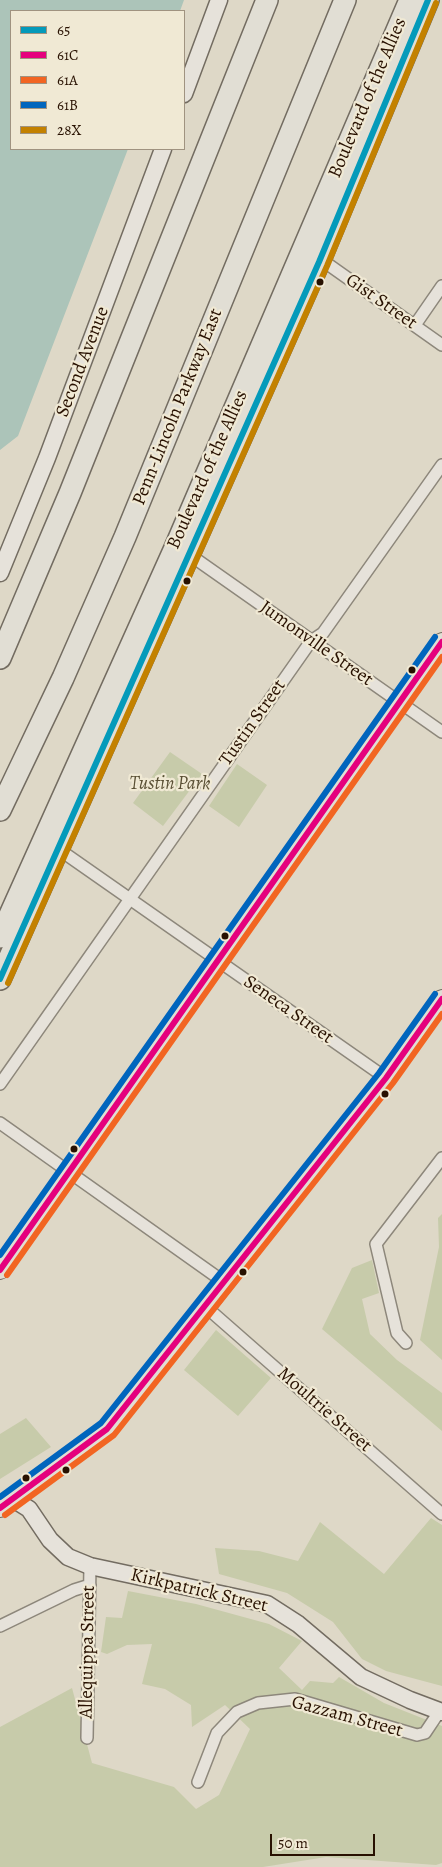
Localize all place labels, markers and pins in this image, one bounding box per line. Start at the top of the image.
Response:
unlabelled marker [315,277,325,287]
unlabelled marker [182,576,192,586]
unlabelled marker [407,665,417,675]
unlabelled marker [220,931,230,941]
unlabelled marker [380,1089,390,1099]
unlabelled marker [69,1144,79,1154]
unlabelled marker [238,1267,248,1277]
unlabelled marker [61,1465,71,1475]
unlabelled marker [21,1473,31,1483]

